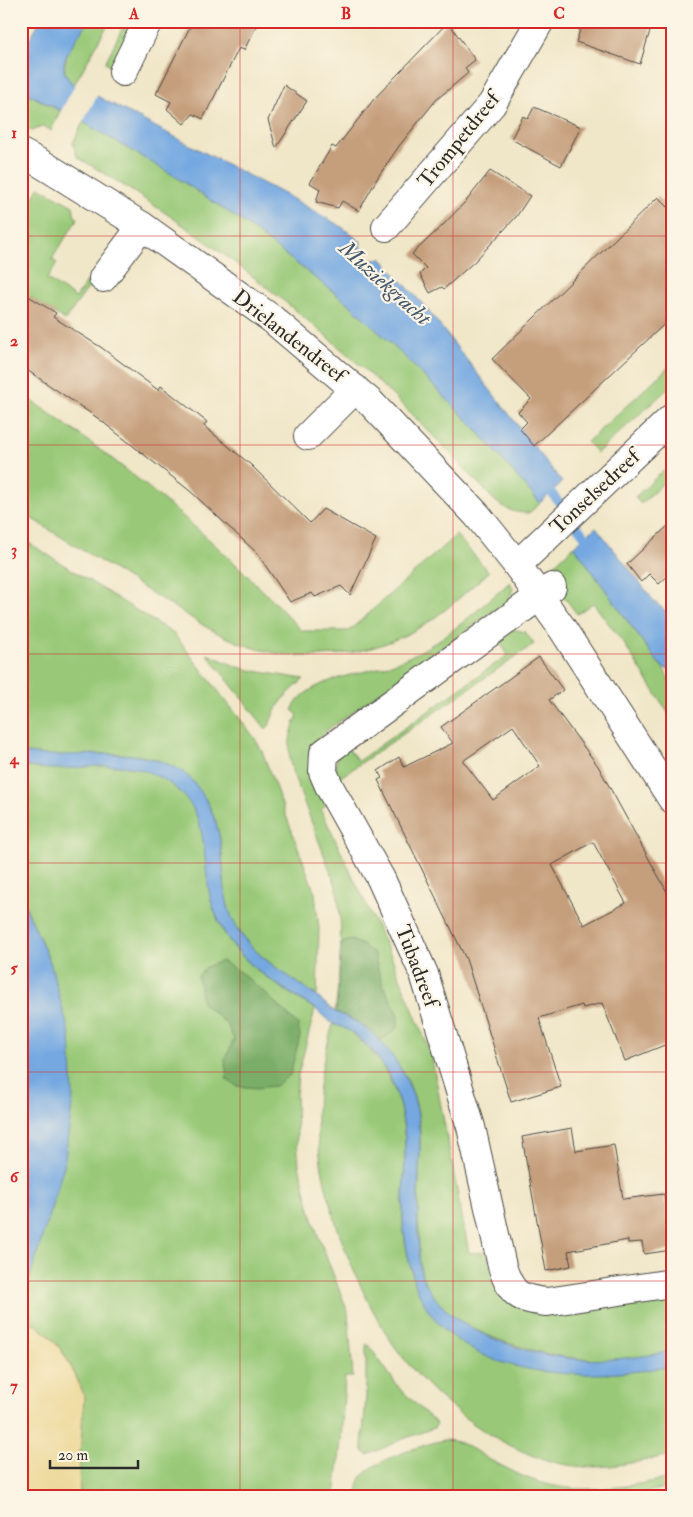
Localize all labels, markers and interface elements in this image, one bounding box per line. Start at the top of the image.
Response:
text: A [128,4,140,24]
text: B [341,4,351,24]
text: C [553,4,565,24]
street label: Trompetdreef [412,84,508,194]
text: 1 [11,123,17,143]
water label: Muziekgracht [332,233,438,333]
street label: Drielandendreef [227,283,354,391]
text: 2 [10,331,18,351]
street label: Tonselsedreef [544,441,648,541]
text: 3 [11,540,17,560]
text: 4 [9,749,20,769]
street label: Tubadreef [389,921,446,1014]
text: 5 [10,958,18,978]
text: 6 [10,1167,20,1187]
text: 7 [10,1376,18,1396]
scale bar [50,1437,138,1469]
text: 20 m [58,1446,88,1465]

